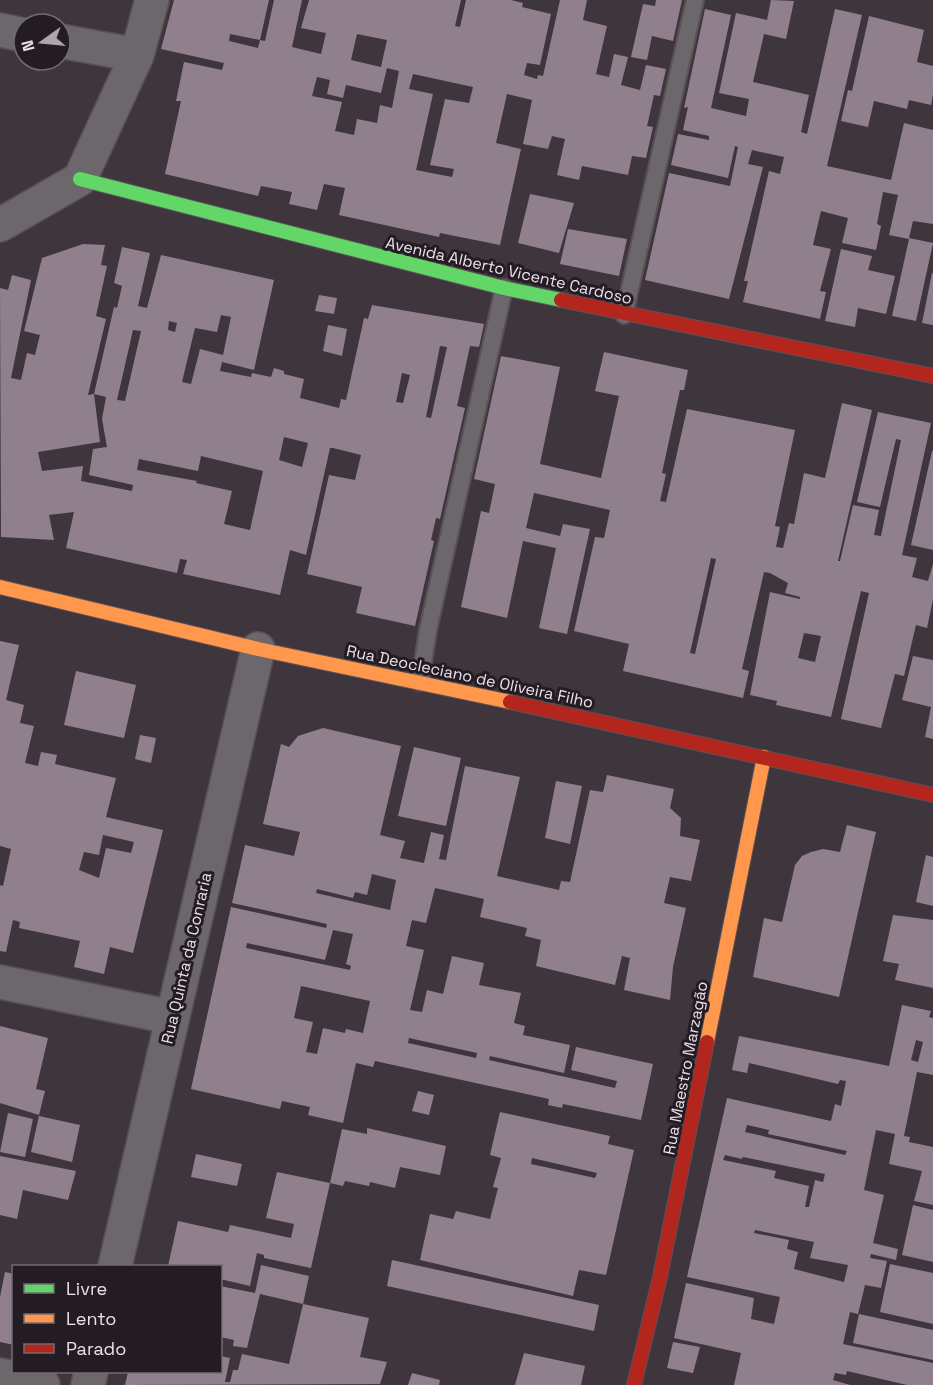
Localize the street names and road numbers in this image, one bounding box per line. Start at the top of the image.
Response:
street label: Avenida Alberto Vicente Cardoso [384,232,634,309]
street label: Rua Deocleciano de Oliveira Filho [344,640,595,713]
street label: Rua Quinta da Conraria [157,870,216,1046]
street label: Rua Maestro Marzagão [658,980,713,1157]

